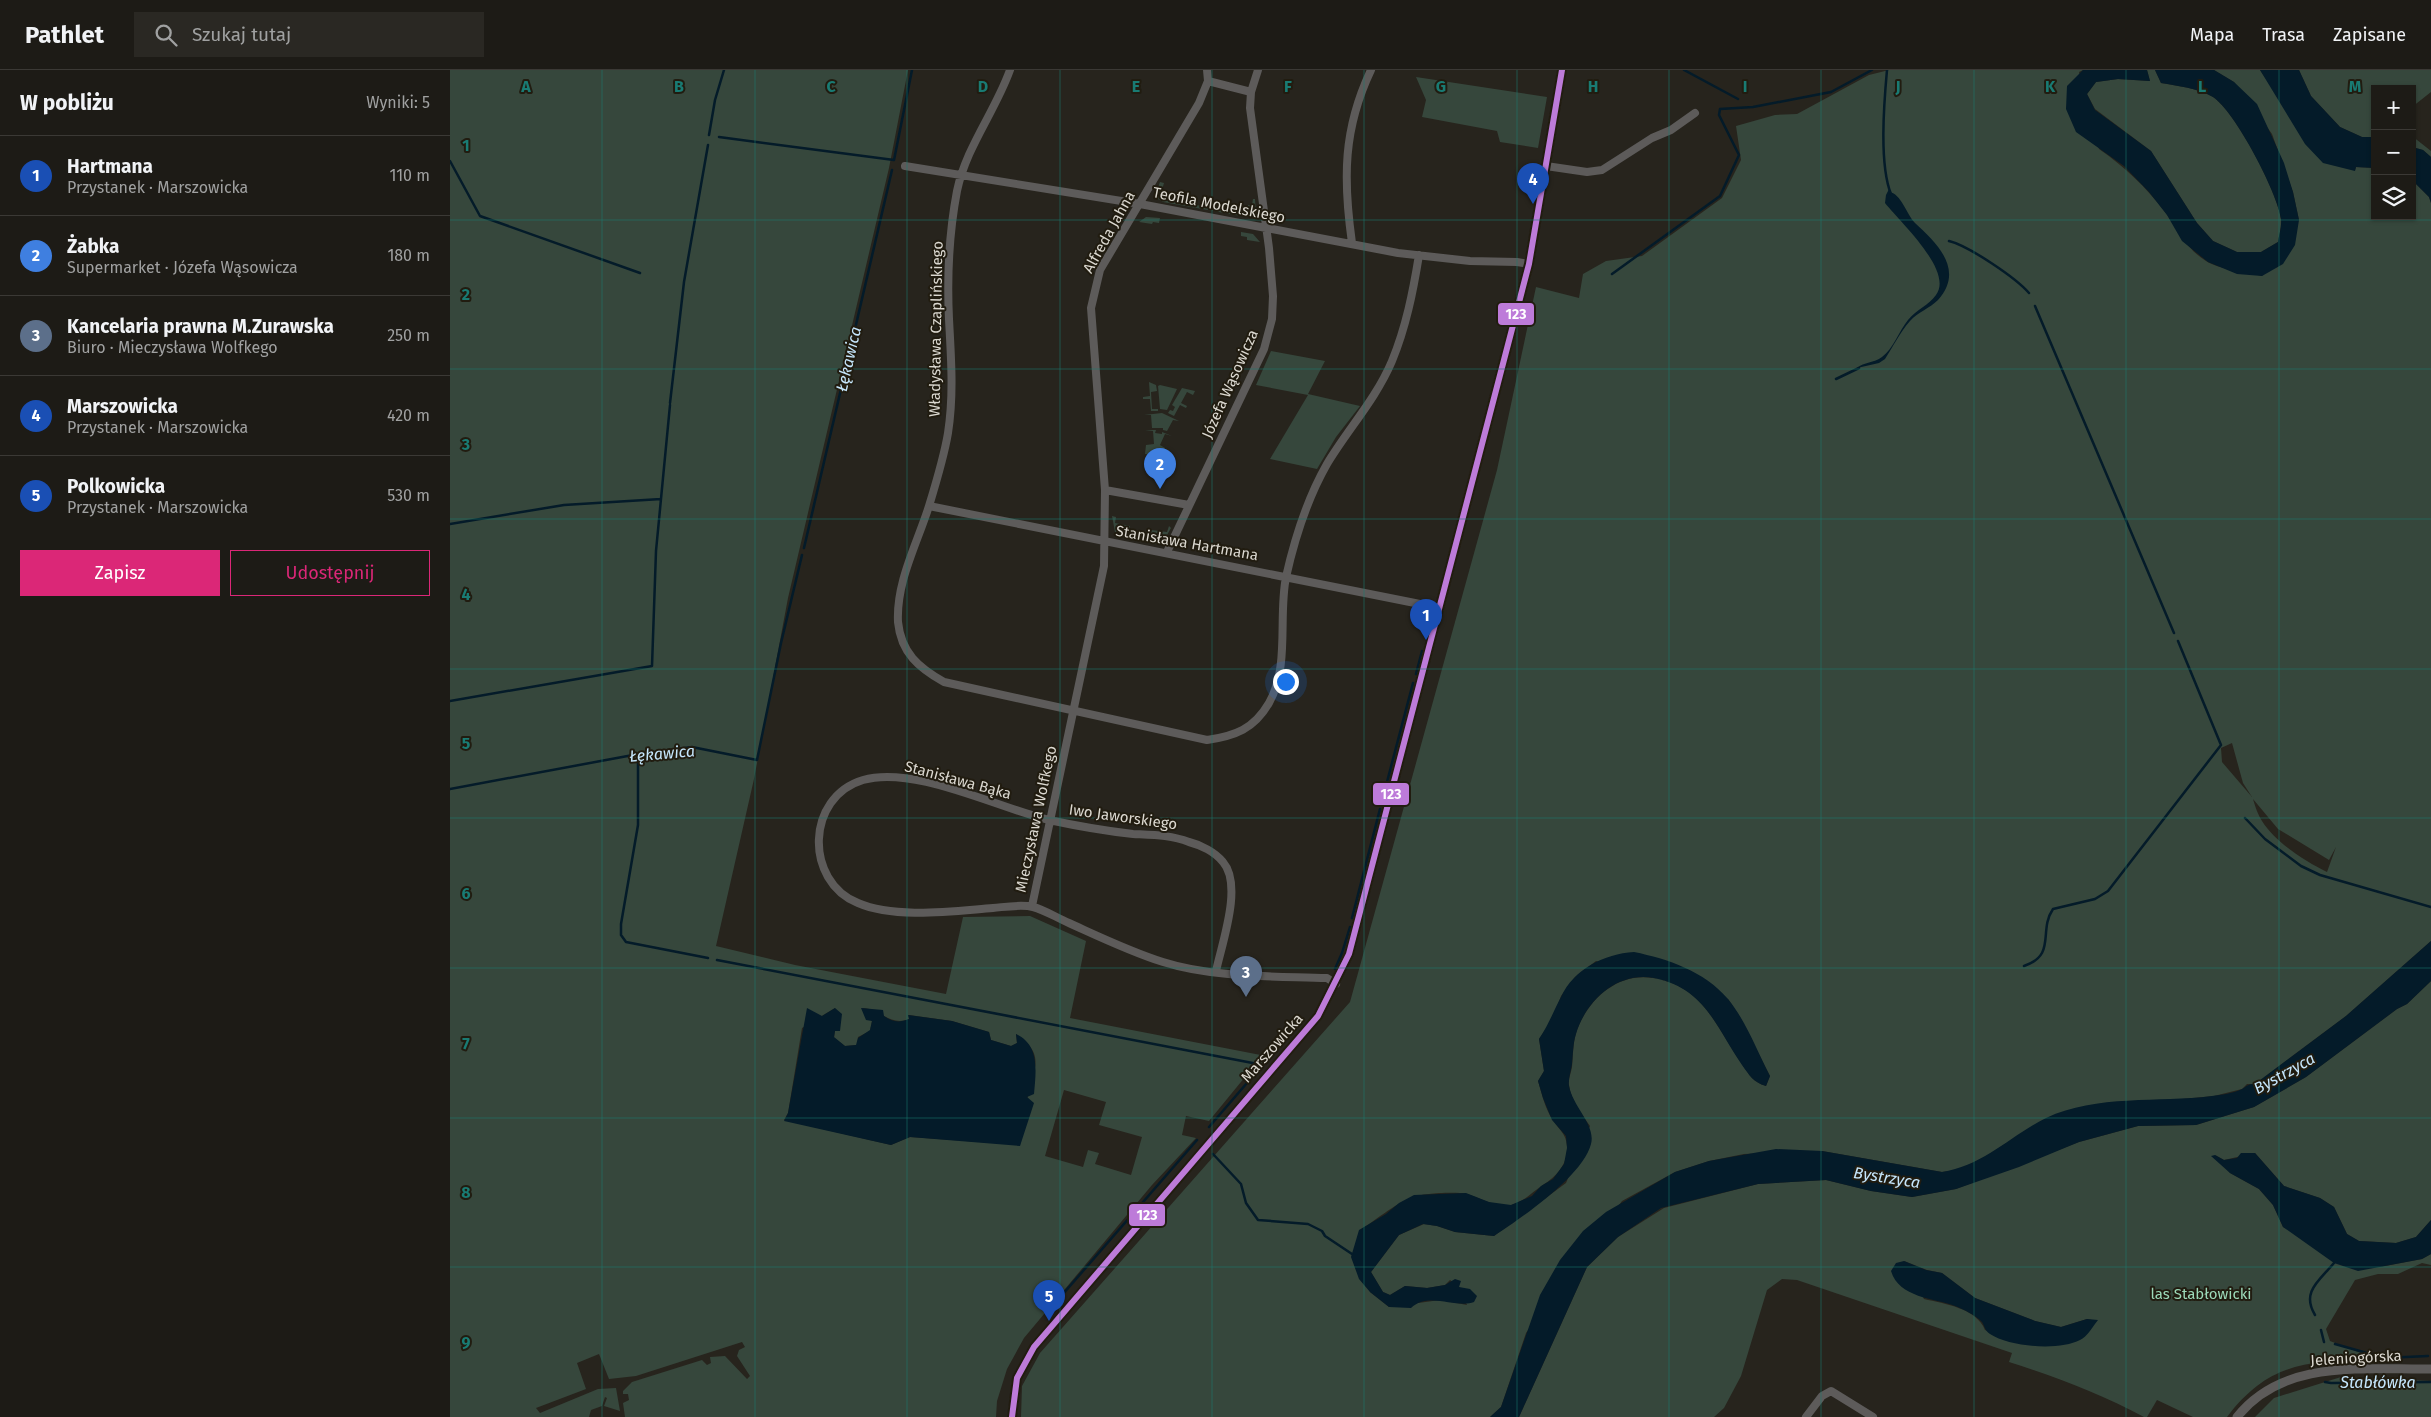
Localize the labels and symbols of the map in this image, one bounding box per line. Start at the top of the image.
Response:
text: A [520,77,531,96]
text: B [674,77,684,96]
text: C [826,77,836,96]
text: D [978,77,988,96]
text: E [1132,77,1140,96]
text: F [1284,77,1292,96]
text: G [1436,77,1446,96]
text: H [1588,77,1598,96]
text: I [1743,77,1747,96]
text: J [1894,77,1901,96]
text: K [2045,77,2056,96]
text: L [2198,77,2206,96]
text: M [2349,77,2362,96]
text: 1 [462,136,470,155]
pin: 4 [1517,163,1549,204]
street label: Teofila Modelskiego [1151,183,1287,227]
street label: Alfreda Jahna [1079,188,1139,276]
street label: Władysława Czaplińskiego [925,241,947,417]
text: 2 [462,285,470,304]
line badge: 123 [1497,302,1535,326]
text: 123 [1506,306,1526,323]
water label: Łękawica [832,325,865,393]
street label: Józefa Wąsowicza [1198,327,1262,441]
text: 3 [461,435,470,454]
pin: 2 [1144,448,1176,489]
street label: Stanisława Hartmana [1114,522,1260,564]
text: 4 [461,585,471,604]
pin: 1 [1410,599,1442,640]
your location [1273,669,1299,695]
text: 5 [462,734,471,753]
water label: Łękawica [628,741,696,766]
street label: Mieczysława Wolfkego [1012,744,1060,894]
street label: Stanisława Bąka [903,757,1013,803]
line badge: 123 [1372,782,1410,806]
text: 123 [1381,786,1401,803]
street label: Iwo Jaworskiego [1068,800,1178,834]
text: 6 [461,884,471,903]
pin: 3 [1230,956,1262,997]
street label: Marszowicka [1237,1010,1307,1086]
text: 7 [462,1034,470,1053]
water label: Bystrzyca [2250,1049,2318,1098]
water label: Bystrzyca [1852,1163,1922,1192]
text: 8 [461,1183,471,1202]
line badge: 123 [1128,1203,1166,1227]
text: 123 [1137,1207,1157,1224]
pin: 5 [1033,1280,1065,1321]
park label: las Stabłowicki [2150,1285,2252,1303]
text: 9 [462,1333,471,1352]
street label: Jeleniogórska [2310,1347,2402,1369]
water label: Stabłówka [2339,1373,2416,1392]

